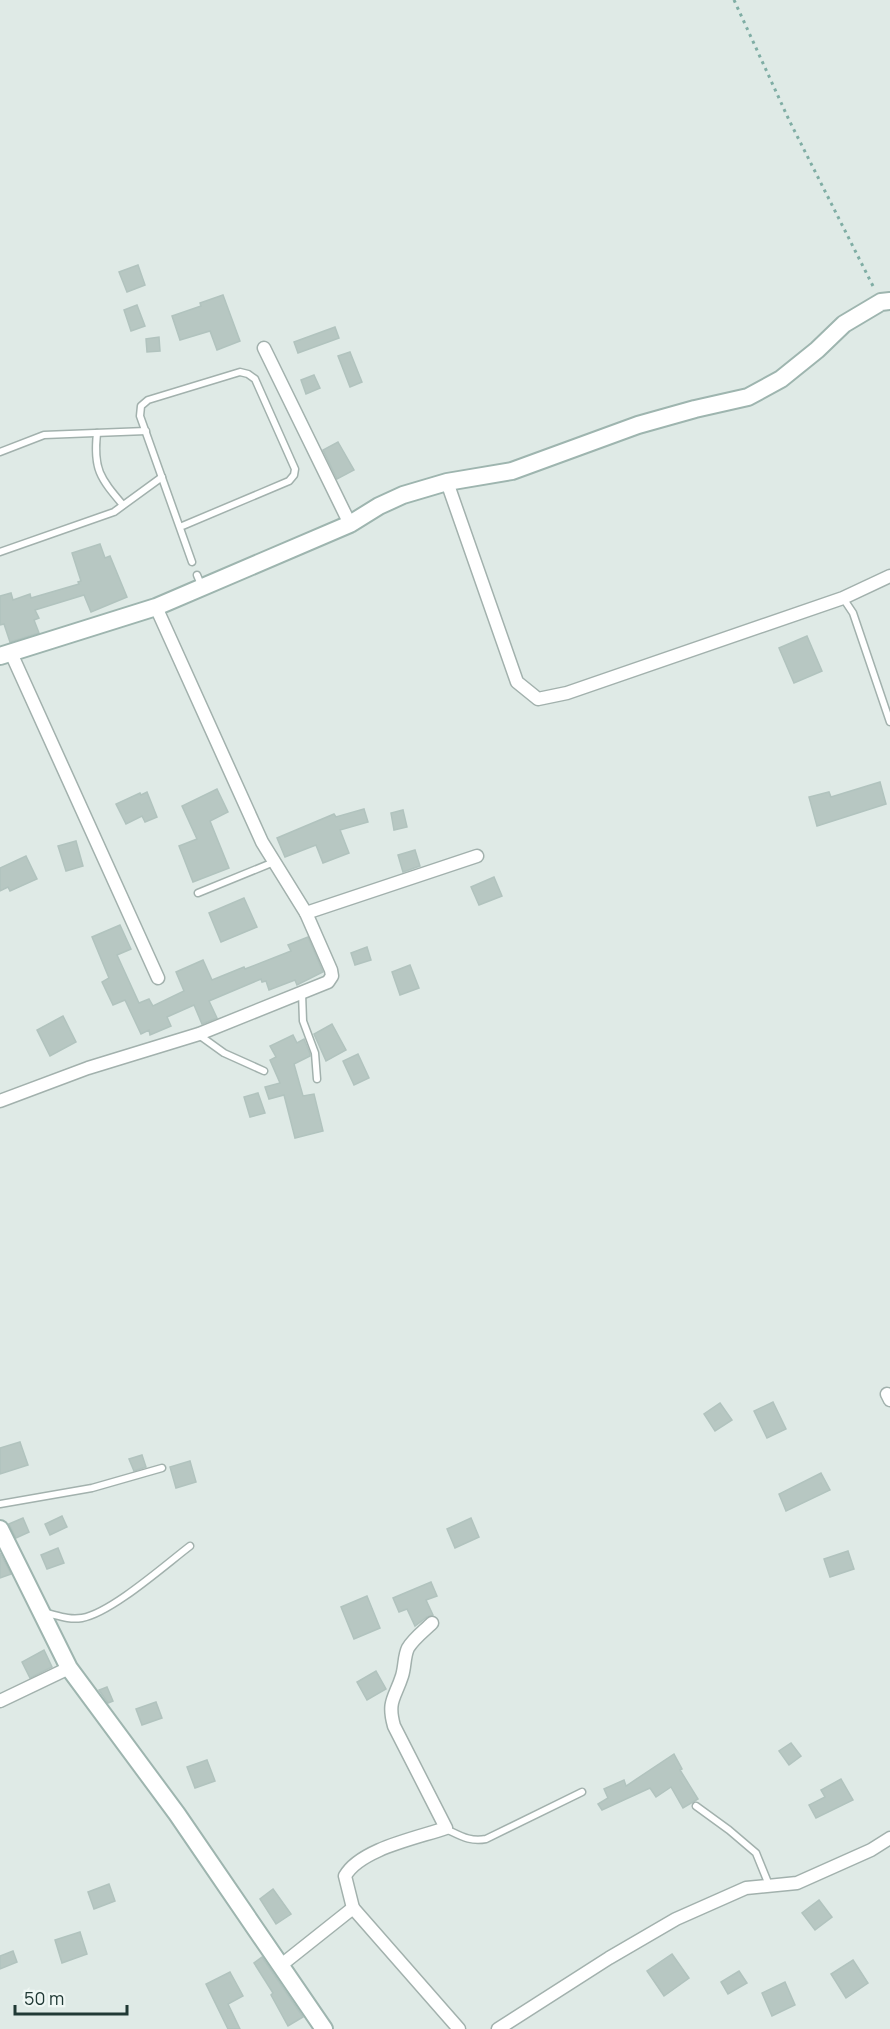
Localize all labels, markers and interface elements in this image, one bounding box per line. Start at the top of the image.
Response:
scale bar [15,1978,128,2016]
text: 50 m [24,1986,64,2010]

